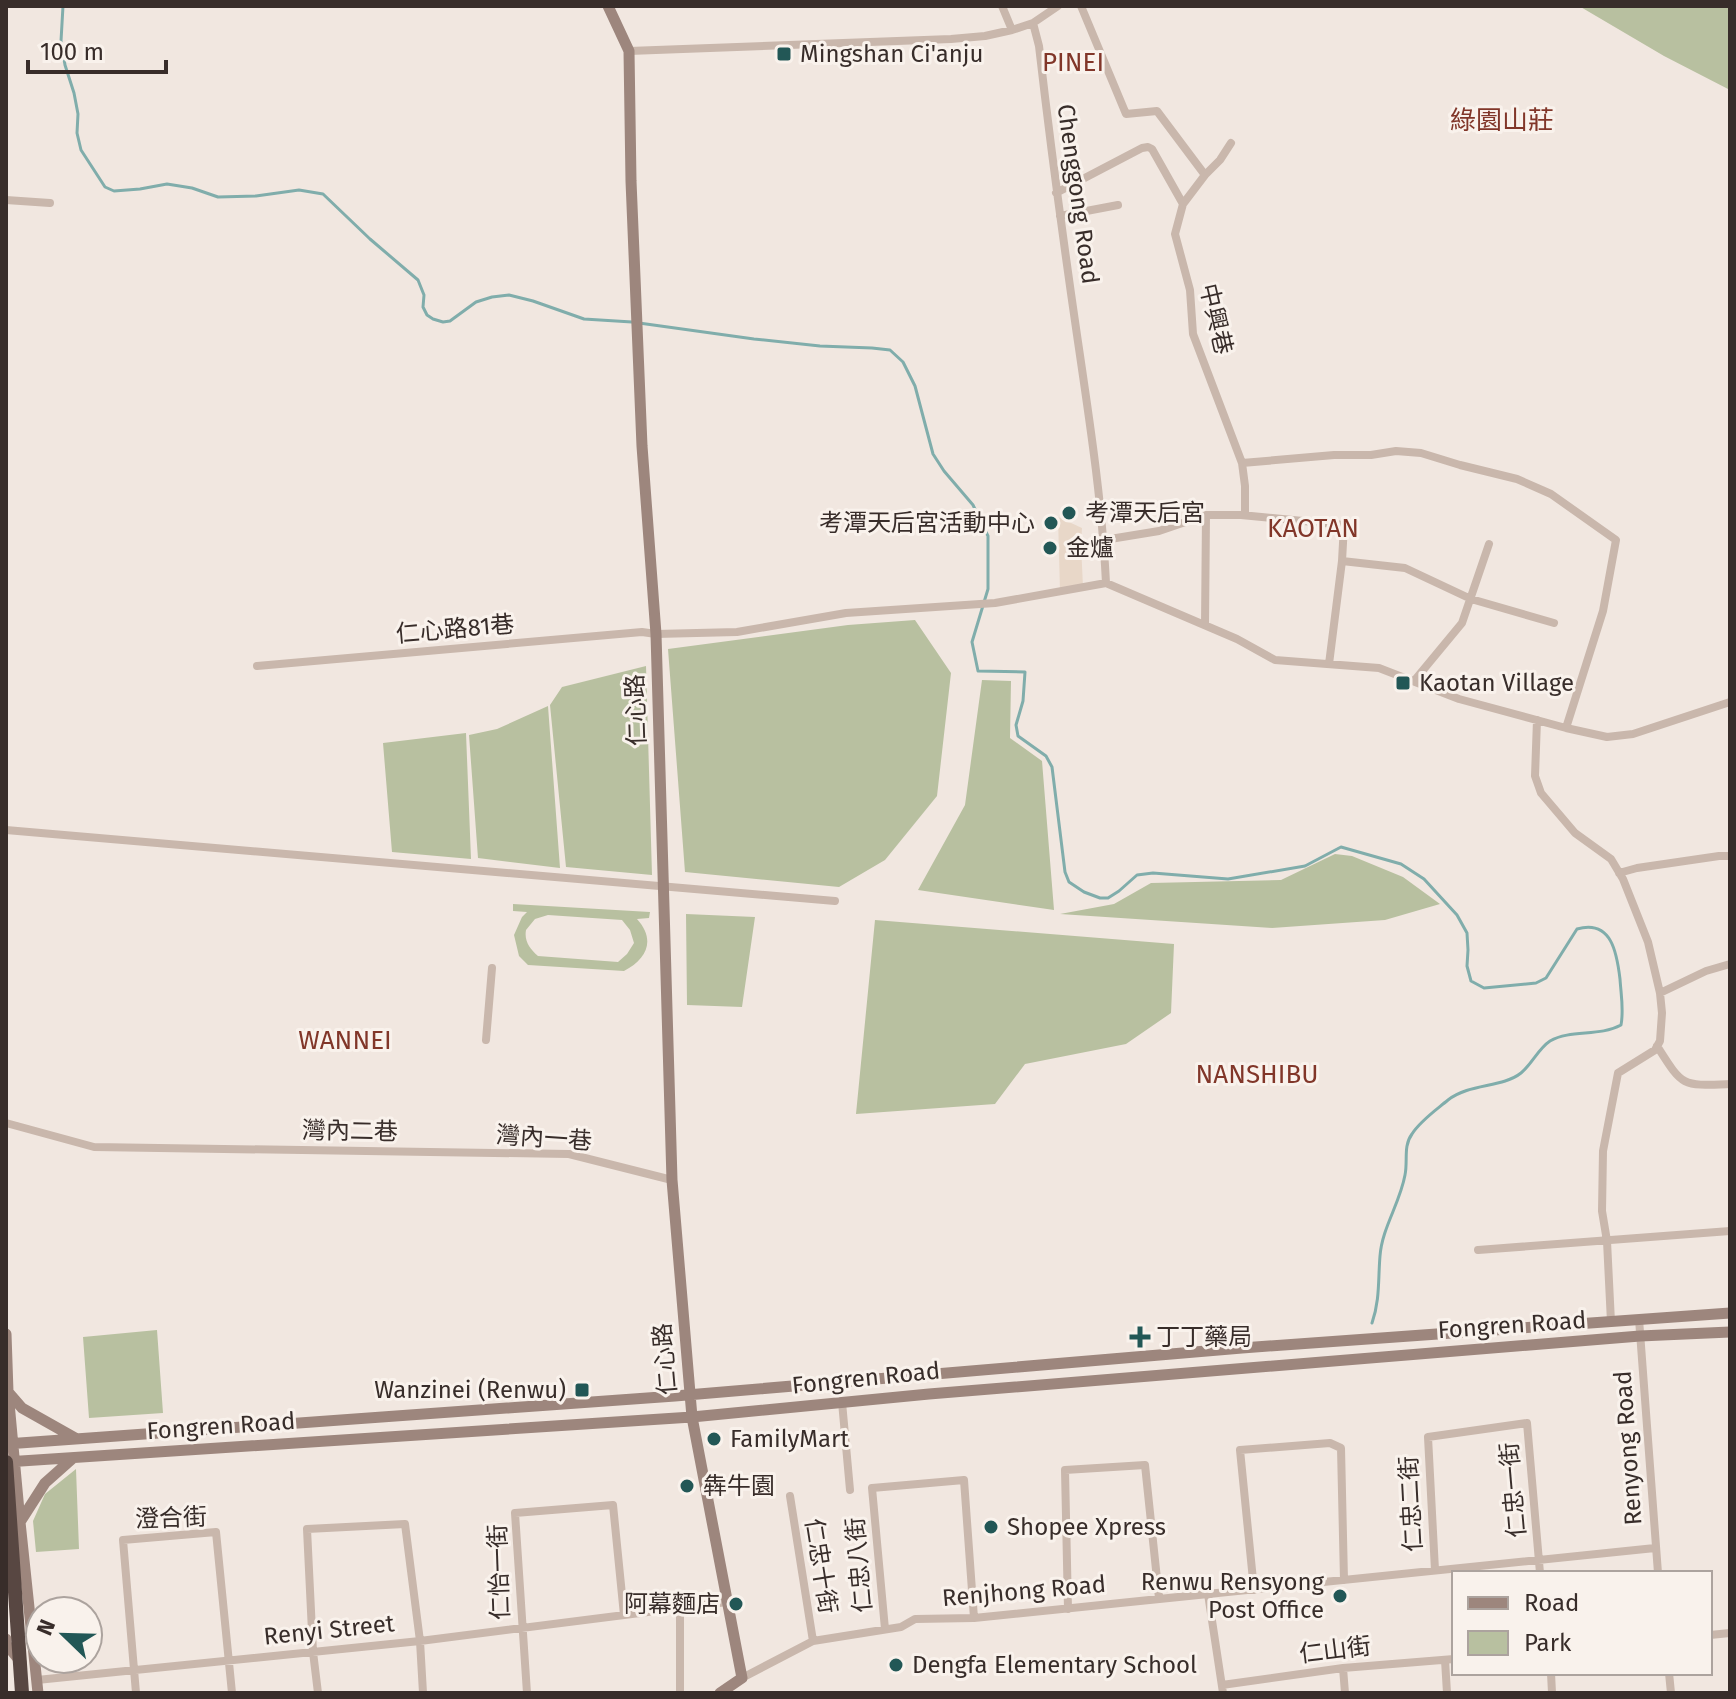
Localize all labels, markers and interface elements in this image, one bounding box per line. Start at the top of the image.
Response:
scale bar [28,24,166,74]
text: 100 m [40,38,104,66]
place label: Mingshan Ci'anju [800,40,983,68]
marker: Mingshan Ci'anju [775,45,793,63]
district label: PINEI [1042,47,1104,78]
street label: Chenggong Road [1052,102,1104,286]
district label: 綠園山莊 [1450,105,1554,136]
street label: 中興巷 [1194,281,1238,357]
place label: 考潭天后宮 [1085,499,1205,527]
marker: 考潭天后宮 [1060,504,1078,522]
place label: 考潭天后宮活動中心 [819,509,1035,537]
district label: KAOTAN [1267,513,1359,544]
marker: 考潭天后宮活動中心 [1042,514,1060,532]
place label: 金爐 [1066,534,1114,562]
marker: 金爐 [1041,539,1059,557]
street label: 仁心路81巷 [395,610,515,648]
place label: Kaotan Village [1419,669,1574,697]
street label: 仁心路 [621,674,651,746]
marker: Kaotan Village [1394,674,1412,692]
district label: WANNEI [298,1025,392,1056]
district label: NANSHIBU [1196,1059,1318,1090]
street label: 灣內二巷 [302,1116,398,1146]
street label: 灣內一巷 [495,1121,593,1155]
street label: Fongren Road [1437,1306,1587,1344]
street label: 仁心路 [648,1322,682,1396]
place label: 丁丁藥局 [1156,1323,1252,1351]
marker: 丁丁藥局 [1131,1328,1149,1346]
street label: Fongren Road [790,1356,942,1400]
street label: Renyong Road [1609,1370,1647,1526]
place label: Wanzinei (Renwu) [374,1376,566,1404]
marker: Wanzinei (Renwu) [573,1381,591,1399]
street label: Fongren Road [146,1407,296,1445]
place label: FamilyMart [730,1425,849,1453]
marker: FamilyMart [705,1430,723,1448]
street label: 仁忠一街 [1495,1441,1531,1539]
street label: 仁忠二街 [1395,1455,1427,1553]
place label: 犇牛園 [703,1472,775,1500]
marker: 犇牛園 [678,1477,696,1495]
street label: 澄合街 [135,1503,207,1533]
place label: Shopee Xpress [1007,1513,1166,1541]
street label: 仁忠十街 [800,1516,842,1616]
street label: 仁忠八街 [841,1516,877,1614]
marker: Shopee Xpress [982,1518,1000,1536]
street label: 仁怡一街 [483,1524,515,1620]
place label: Renwu Rensyong Post Office [1141,1568,1325,1624]
street label: Renjhong Road [941,1570,1107,1612]
legend [1452,1571,1712,1675]
marker: Renwu Rensyong Post Office [1331,1587,1349,1605]
text: Road [1524,1589,1579,1617]
place label: 阿幕麵店 [624,1590,720,1618]
north arrow [24,1595,104,1675]
marker: 阿幕麵店 [727,1595,745,1613]
street label: Renyi Street [262,1609,396,1651]
text: N [31,1615,61,1639]
text: Park [1524,1629,1572,1657]
street label: 仁山街 [1298,1632,1372,1668]
place label: Dengfa Elementary School [912,1651,1197,1679]
marker: Dengfa Elementary School [887,1656,905,1674]

